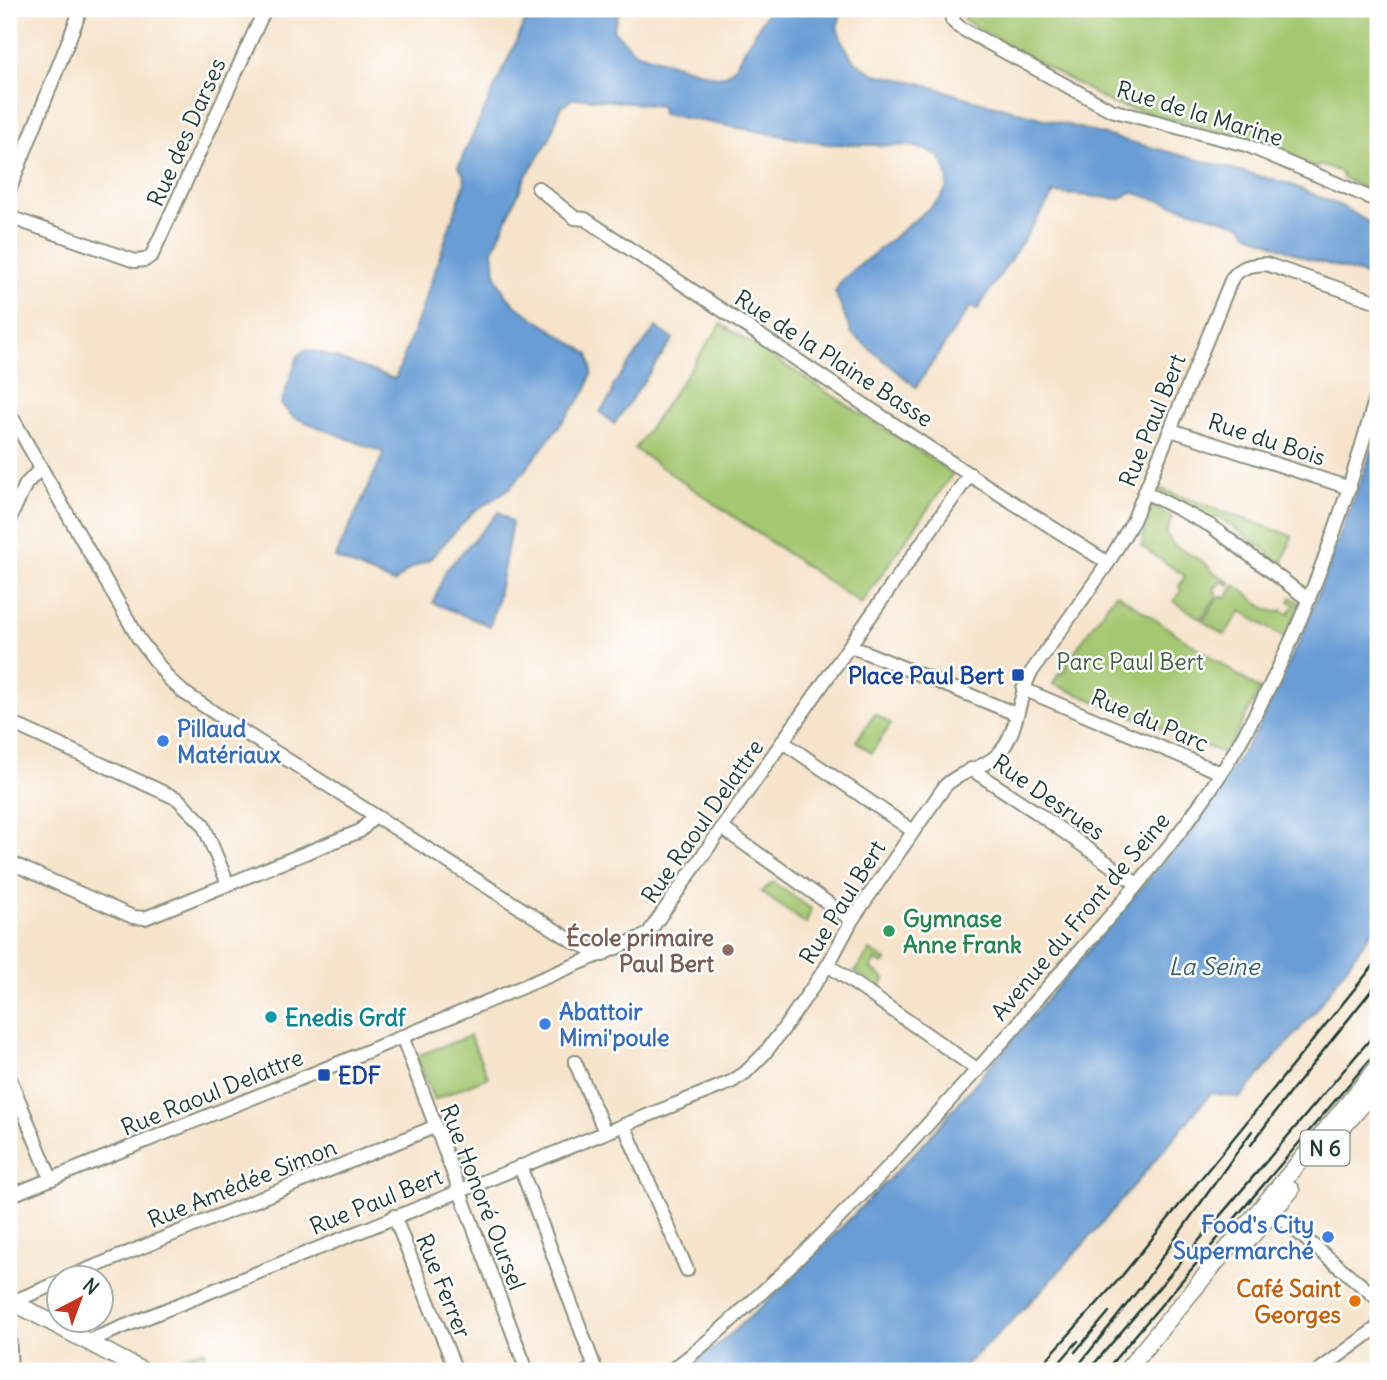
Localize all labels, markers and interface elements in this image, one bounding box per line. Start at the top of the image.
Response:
street label: Rue des Darses [140,53,232,211]
street label: Rue de la Marine [1113,74,1287,152]
street label: Rue de la Plaine Basse [729,283,939,433]
street label: Rue Paul Bert [1112,349,1192,491]
street label: Rue du Bois [1205,406,1329,472]
park label: Parc Paul Bert [1056,647,1204,676]
place label: Place Paul Bert [848,661,1004,690]
marker: Place Paul Bert [1010,667,1026,683]
street label: Rue du Parc [1087,682,1213,758]
place label: Pillaud Matériaux [177,714,282,769]
marker: Pillaud Matériaux [155,733,171,749]
street label: Rue Raoul Delattre [635,733,769,909]
street label: Rue Desrues [987,748,1111,846]
street label: Avenue du Front de Seine [984,806,1176,1026]
street label: Rue Paul Bert [792,834,892,969]
place label: Gymnase Anne Frank [903,904,1022,959]
place label: École primaire Paul Bert [566,923,714,978]
marker: Gymnase Anne Frank [881,923,897,939]
marker: École primaire Paul Bert [720,942,736,958]
water label: La Seine [1169,951,1261,981]
place label: Abattoir Mimi'poule [559,997,669,1052]
place label: Enedis Grdf [285,1003,407,1032]
marker: Enedis Grdf [263,1009,279,1025]
marker: Abattoir Mimi'poule [537,1016,553,1032]
street label: Rue Raoul Delattre [117,1042,307,1142]
place label: EDF [338,1061,381,1090]
marker: EDF [316,1067,332,1083]
street label: Rue Honoré Oursel [434,1100,532,1294]
road number: N 6 [1300,1130,1350,1166]
street label: Rue Amédée Simon [143,1132,341,1234]
street label: Rue Paul Bert [305,1161,447,1241]
place label: Food's City Supermarché [1173,1210,1314,1265]
marker: Food's City Supermarché [1320,1229,1336,1245]
street label: Rue Ferrer [410,1230,478,1343]
north arrow [46,1264,116,1334]
text: N [78,1273,104,1300]
place label: Café Saint Georges [1236,1274,1341,1329]
marker: Café Saint Georges [1347,1293,1363,1309]

